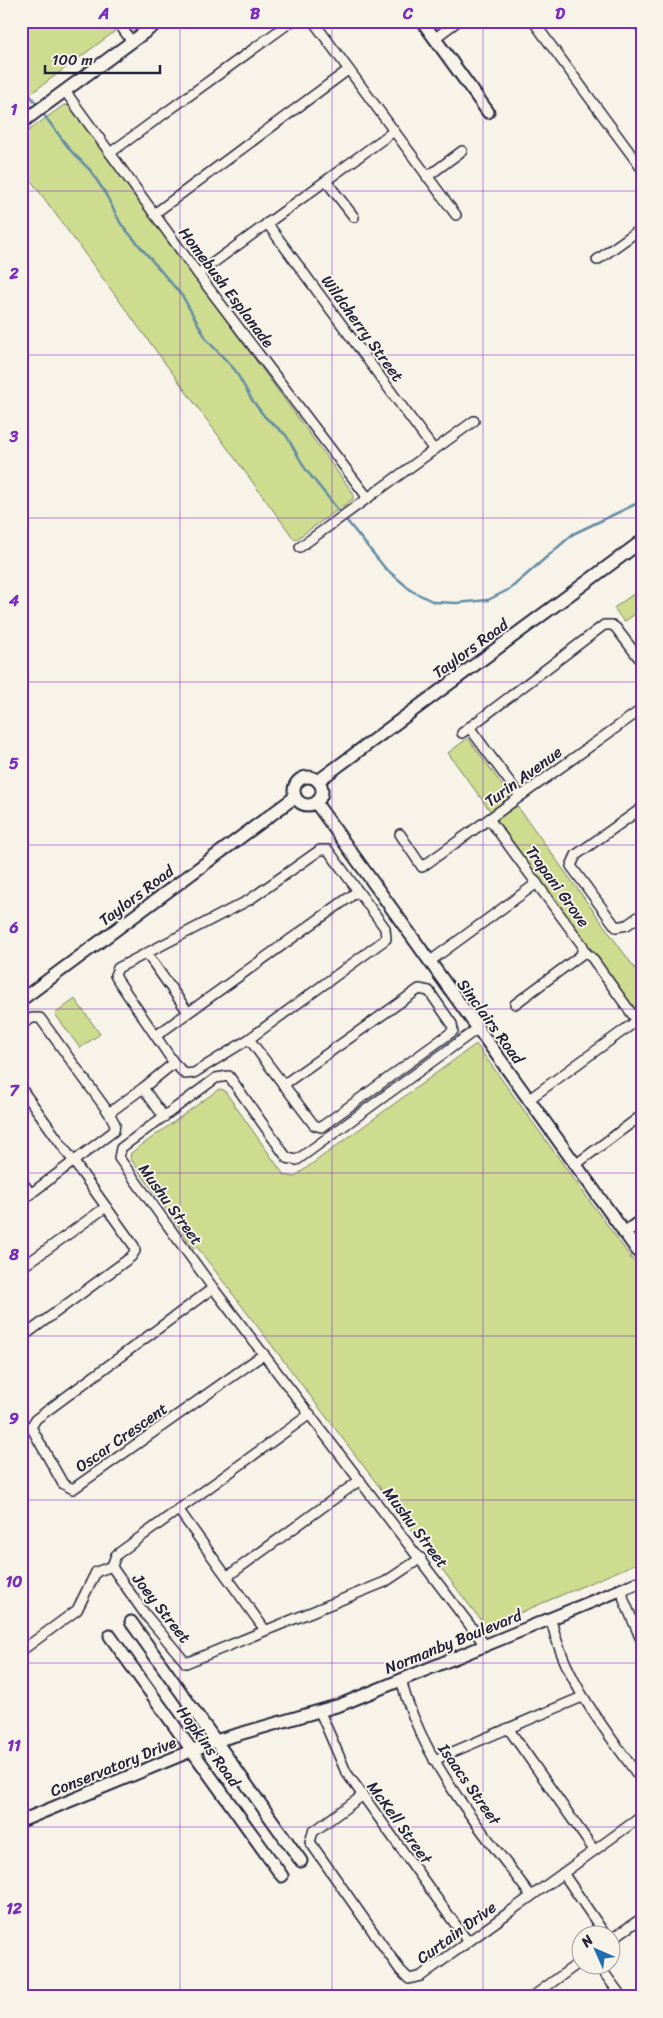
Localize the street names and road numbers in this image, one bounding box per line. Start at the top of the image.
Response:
street label: Homebush Esplanade [171,220,282,355]
street label: Wildcherry Street [314,268,412,388]
street label: Taylors Road [426,610,516,686]
street label: Turin Avenue [478,738,569,815]
street label: Trapani Grove [518,839,598,934]
street label: Taylors Road [92,856,182,934]
street label: Sinclairs Road [449,972,533,1072]
street label: Mushu Street [131,1157,211,1252]
street label: Oscar Crescent [69,1395,174,1480]
street label: Mushu Street [375,1480,456,1574]
street label: Joey Street [124,1566,199,1650]
street label: Normanby Boulevard [380,1600,528,1682]
street label: Hopkins Road [169,1699,249,1795]
street label: Conservatory Drive [46,1728,181,1805]
street label: Isaacs Street [430,1736,509,1832]
street label: McKell Street [359,1774,440,1871]
street label: Curtain Drive [410,1893,503,1972]

